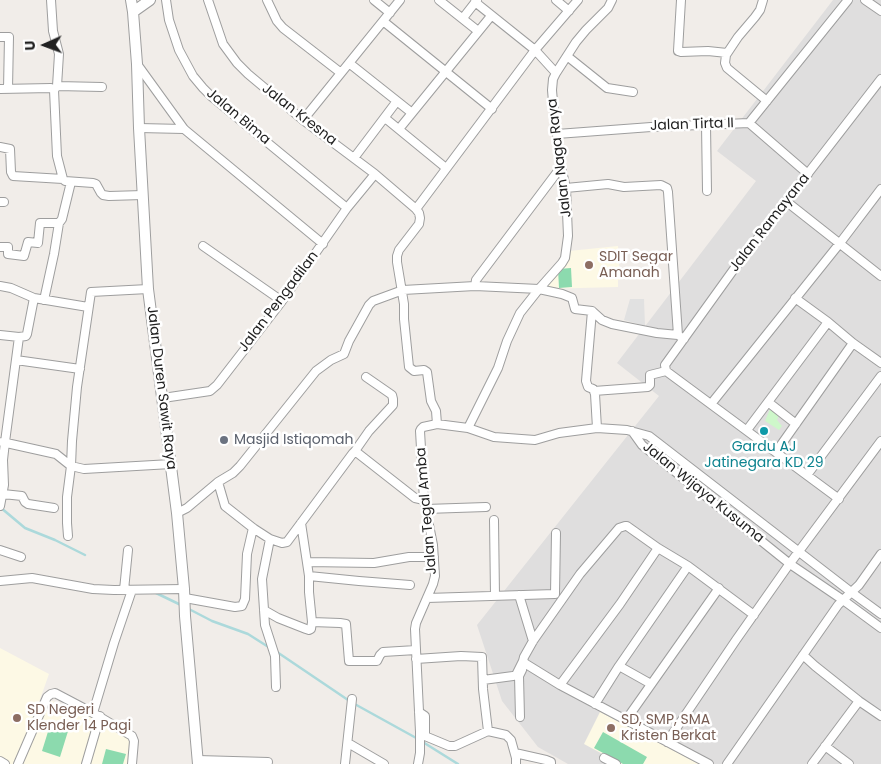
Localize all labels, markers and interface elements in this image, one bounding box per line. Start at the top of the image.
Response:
north arrow [20,20,70,70]
text: U [20,40,40,51]
street label: Jalan Kresna [258,81,340,149]
street label: Jalan Bima [203,85,273,149]
street label: Jalan Naga Raya [544,98,576,218]
street label: Jalan Tirta II [650,115,734,135]
street label: Jalan Ramayana [726,171,814,275]
street label: Jalan Pengadilan [236,248,322,356]
place label: SDIT Segar Amanah [599,249,673,282]
marker: SDIT Segar Amanah [583,259,595,271]
street label: Jalan Duren Sawit Raya [143,305,179,471]
marker: Gardu AJ Jatinegara KD 29 [758,425,770,437]
place label: Masjid Istiqomah [234,432,354,448]
marker: Masjid Istiqomah [218,434,230,446]
street label: Jalan Wijaya Kusuma [639,439,767,547]
place label: Gardu AJ Jatinegara KD 29 [704,439,824,472]
street label: Jalan Tegal Amba [413,447,441,575]
place label: SD Negeri Klender 14 Pagi [27,702,131,734]
marker: SD Negeri Klender 14 Pagi [11,712,23,724]
place label: SD, SMP, SMA Kristen Berkat [621,712,716,744]
marker: SD, SMP, SMA Kristen Berkat [605,722,617,734]

